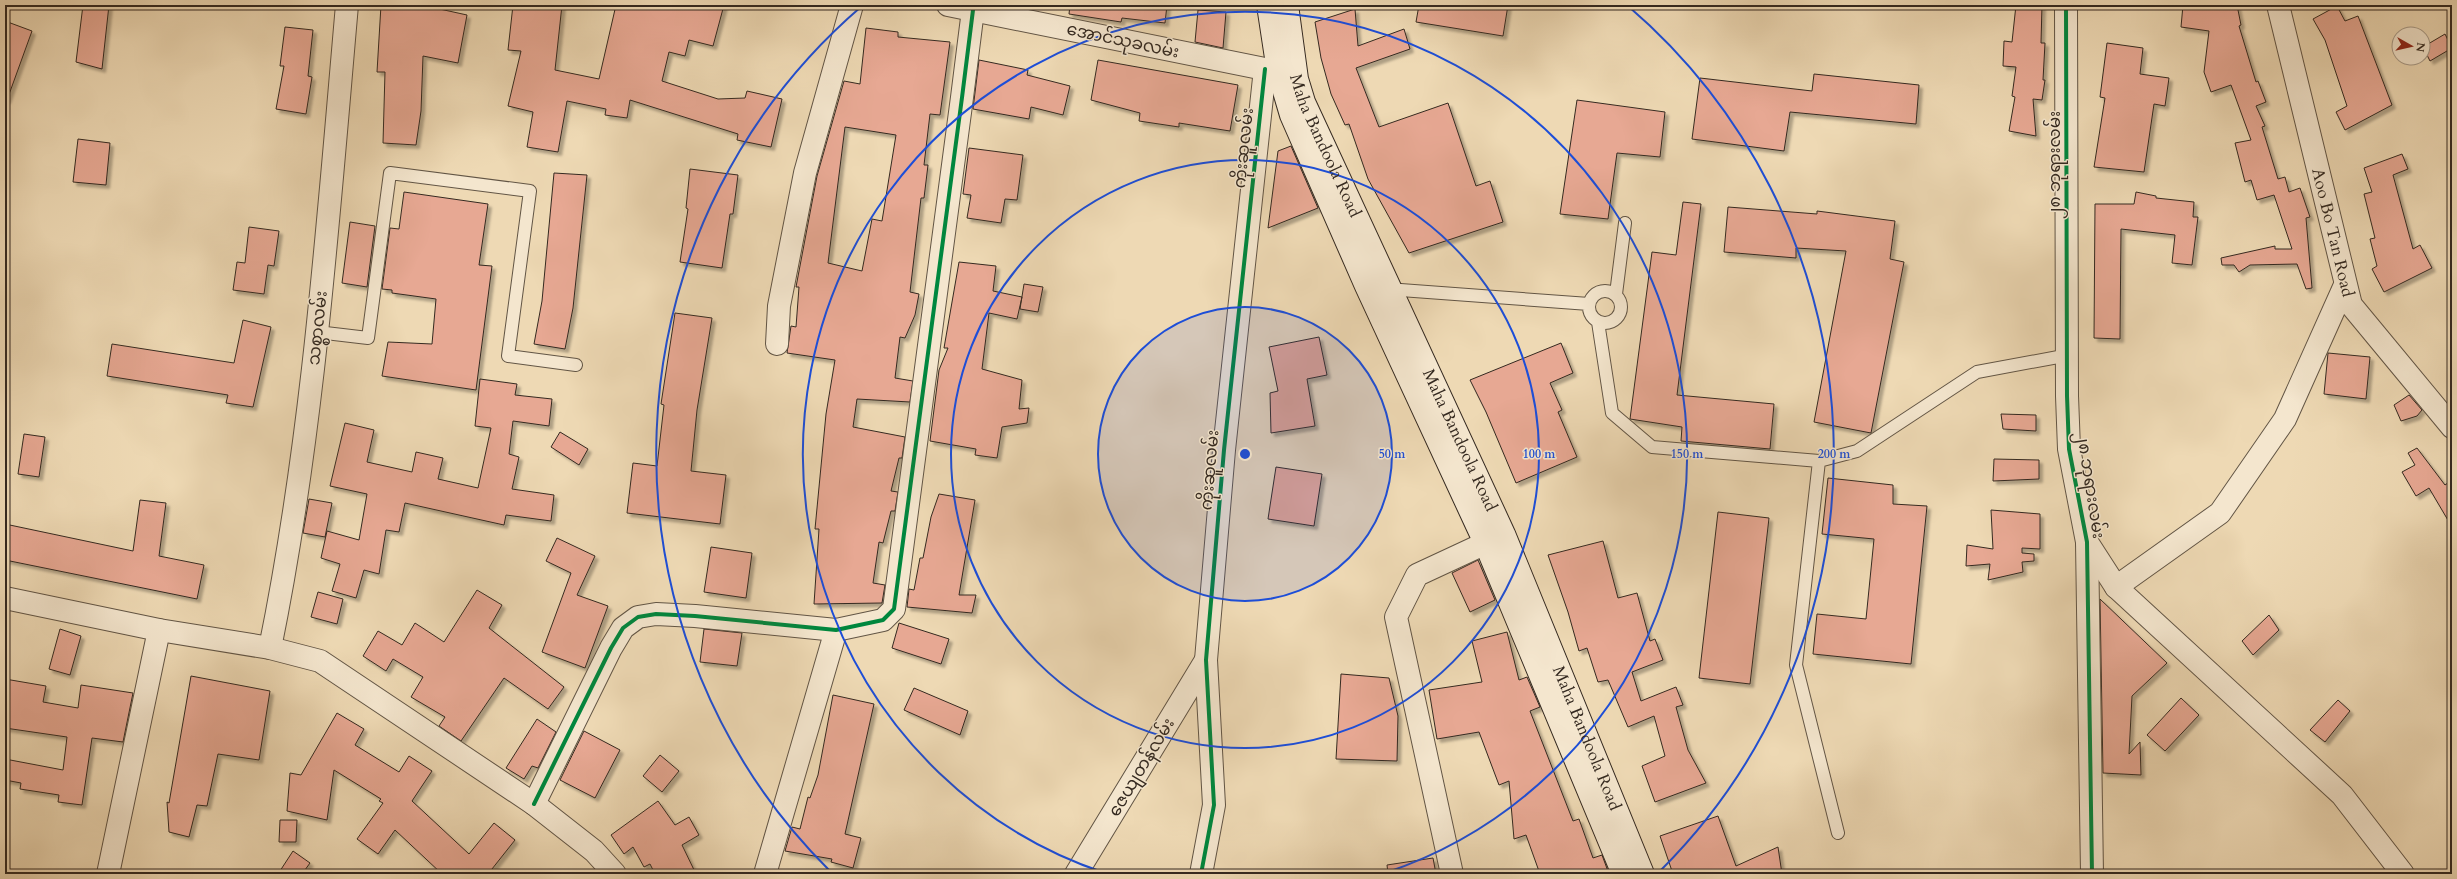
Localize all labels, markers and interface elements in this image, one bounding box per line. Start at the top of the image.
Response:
street label: အောင်သုခလမ်း [1064,17,1181,67]
north arrow [2391,26,2431,66]
text: N [2412,42,2428,54]
street label: Maha Bandoola Road [1284,71,1367,221]
street label: ကိုးဆူလမ်း [1228,107,1262,190]
street label: ၂၈ ဘုရားလမ်း [2043,111,2069,219]
street label: Aoo Bo Tan Road [2306,166,2360,299]
street label: သစ္စာလမ်း [302,290,335,367]
street label: Maha Bandoola Road [1417,365,1503,515]
street label: ကိုးဆူလမ်း [1195,429,1227,511]
street label: ၂၈ ဘုရားလမ်း [2068,430,2110,541]
text: 50 m [1379,446,1406,462]
text: 100 m [1523,446,1556,462]
text: 150 m [1671,446,1704,462]
text: 200 m [1818,446,1851,462]
centre of rings [1238,447,1252,461]
street label: Maha Bandoola Road [1547,662,1627,814]
street label: ဇေယျတန်လမ်း [1103,714,1182,822]

